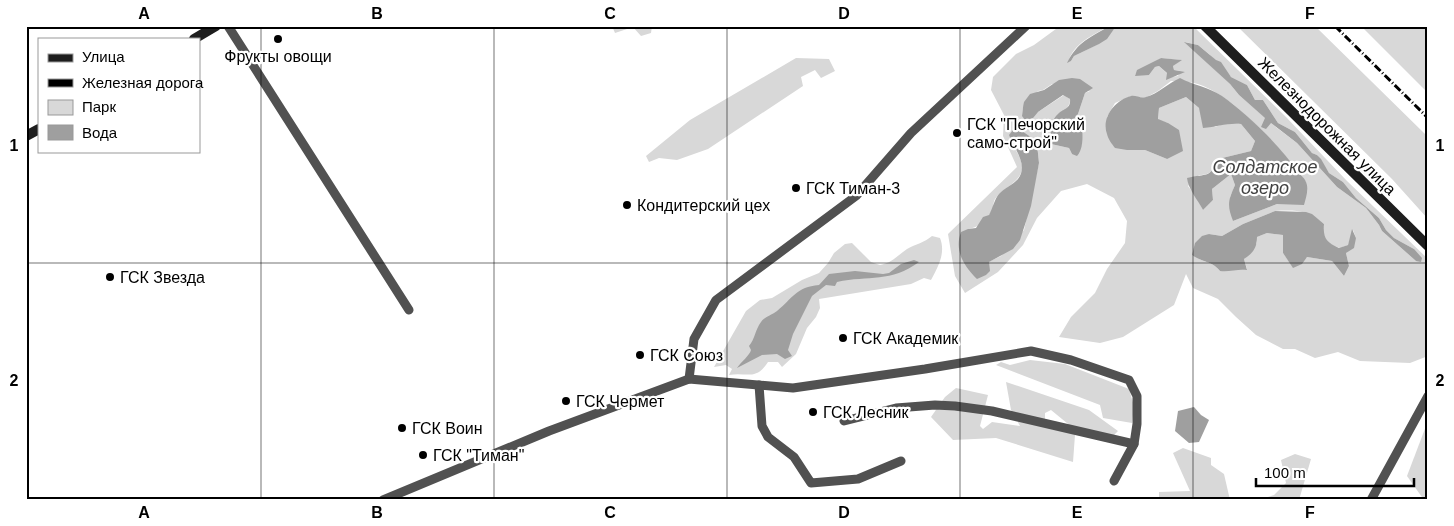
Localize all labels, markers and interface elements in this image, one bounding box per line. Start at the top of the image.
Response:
text: A [138,5,150,22]
text: B [371,5,383,22]
text: C [604,5,616,22]
text: D [838,5,850,22]
text: E [1072,5,1083,22]
text: F [1305,5,1315,22]
marker: Фрукты овощи [272,33,284,45]
legend [38,38,200,152]
text: Улица [82,48,125,65]
place label: Фрукты овощи [224,48,332,65]
street label: Железнодорожная улица [1255,54,1399,198]
text: Железная дорога [82,74,204,91]
text: Парк [82,98,116,115]
place label: ГСК "Печорский само-строй" [967,116,1085,151]
text: Вода [82,124,118,141]
marker: ГСК "Печорский само-строй" [951,127,963,139]
text: 1 [10,137,19,154]
text: 1 [1436,137,1445,154]
water label: Солдатское озеро [1212,157,1318,198]
place label: ГСК Тиман-3 [806,180,900,197]
marker: ГСК Тиман-3 [790,182,802,194]
place label: Кондитерский цех [637,197,770,214]
marker: Кондитерский цех [621,199,633,211]
place label: ГСК Звезда [120,269,205,286]
marker: ГСК Звезда [104,271,116,283]
place label: ГСК Академик [853,330,959,347]
marker: ГСК Академик [837,332,849,344]
place label: ГСК Союз [650,347,723,364]
marker: ГСК Союз [634,349,646,361]
text: 2 [10,372,19,389]
text: 2 [1436,372,1445,389]
place label: ГСК Чермет [576,393,665,410]
marker: ГСК Чермет [560,395,572,407]
place label: ГСК Лесник [823,404,909,421]
marker: ГСК Лесник [807,406,819,418]
place label: ГСК Воин [412,420,483,437]
marker: ГСК Воин [396,422,408,434]
place label: ГСК "Тиман" [433,447,524,464]
marker: ГСК "Тиман" [417,449,429,461]
scale bar [1256,456,1414,488]
text: 100 m [1264,464,1306,481]
text: A [138,504,150,521]
text: B [371,504,383,521]
text: C [604,504,616,521]
text: D [838,504,850,521]
text: E [1072,504,1083,521]
text: F [1305,504,1315,521]

